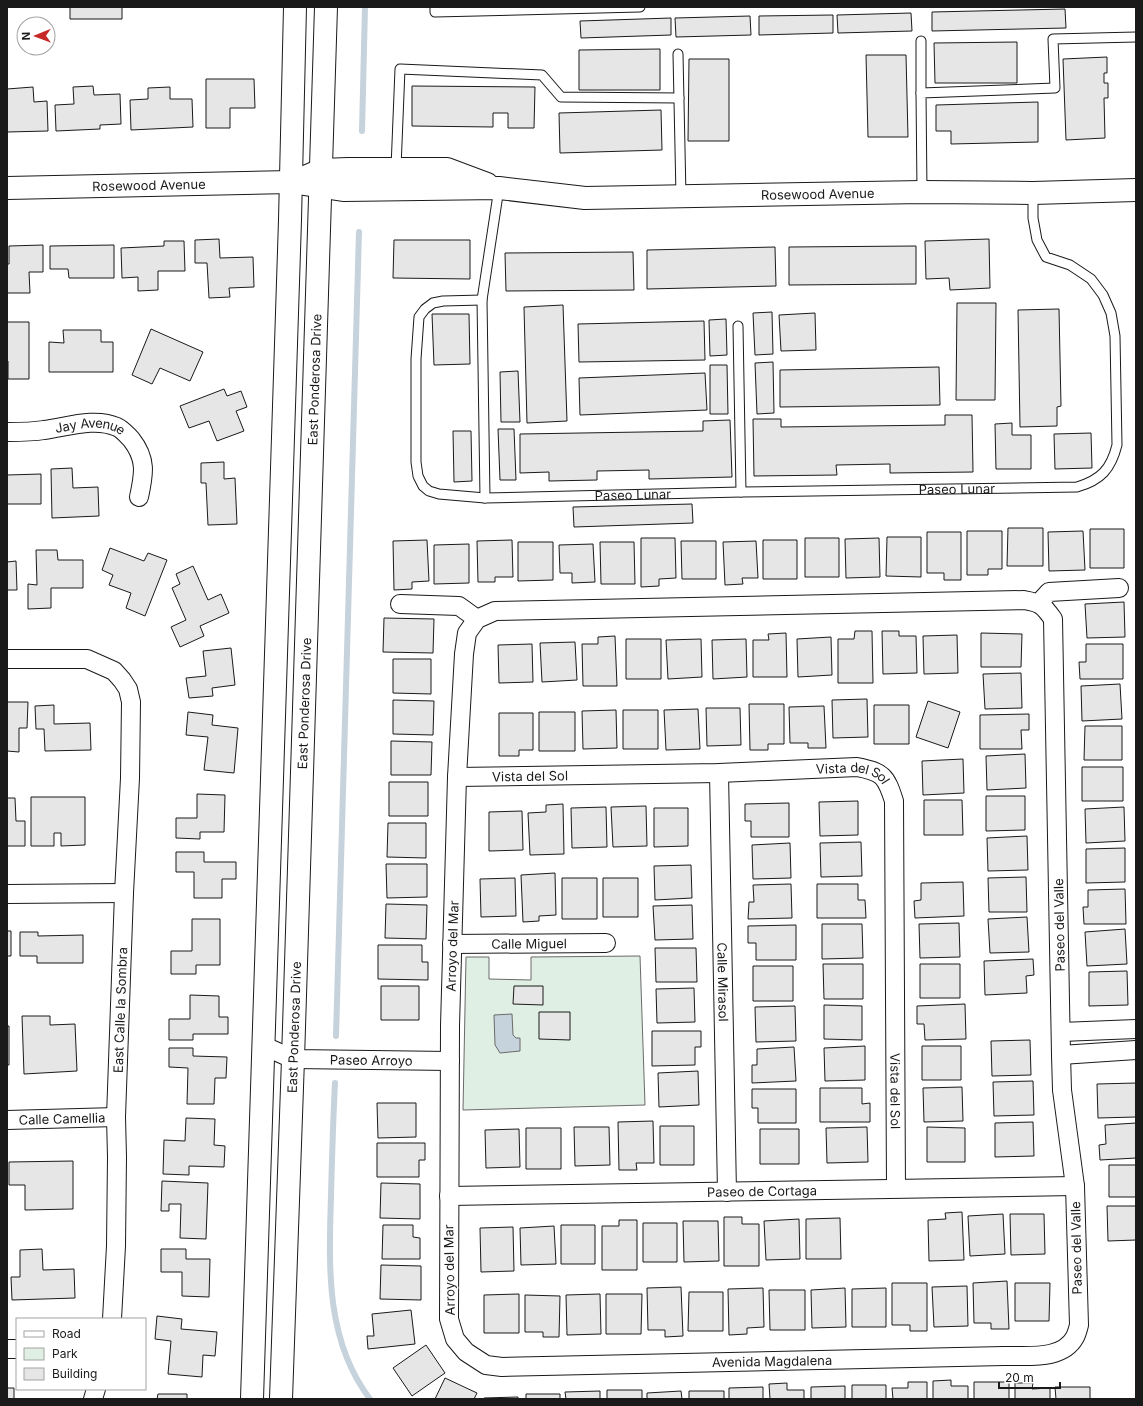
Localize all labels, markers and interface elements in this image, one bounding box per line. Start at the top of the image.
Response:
north arrow [16,16,56,56]
text: N [19,32,33,40]
street label: Rosewood Avenue [92,176,206,194]
street label: Rosewood Avenue [761,185,875,203]
street label: East Ponderosa Drive [304,313,324,446]
street label: Jay Avenue [54,415,129,438]
street label: Paseo Lunar [918,480,995,497]
street label: Paseo Lunar [594,486,671,503]
street label: East Ponderosa Drive [294,637,314,770]
street label: Vista del Sol [816,759,894,787]
street label: Vista del Sol [492,767,568,784]
street label: Paseo del Valle [1050,878,1068,972]
street label: Arroyo del Mar [442,900,462,992]
street label: Calle Miguel [491,935,567,952]
street label: Calle Mirasol [714,942,732,1022]
street label: East Calle la Sombra [110,947,130,1073]
street label: East Ponderosa Drive [284,961,304,1093]
street label: Paseo Arroyo [330,1051,413,1069]
street label: Vista del Sol [887,1053,904,1129]
street label: Calle Camellia [18,1109,106,1128]
street label: Paseo de Cortaga [707,1182,817,1200]
street label: Paseo del Valle [1067,1201,1085,1295]
street label: Arroyo del Mar [440,1224,458,1316]
legend [16,1318,146,1390]
text: Road [52,1326,81,1341]
text: Park [52,1346,78,1361]
street label: Avenida Magdalena [712,1352,832,1370]
scale bar [999,1364,1060,1390]
text: Building [52,1366,97,1381]
text: 20 m [1005,1370,1034,1385]

